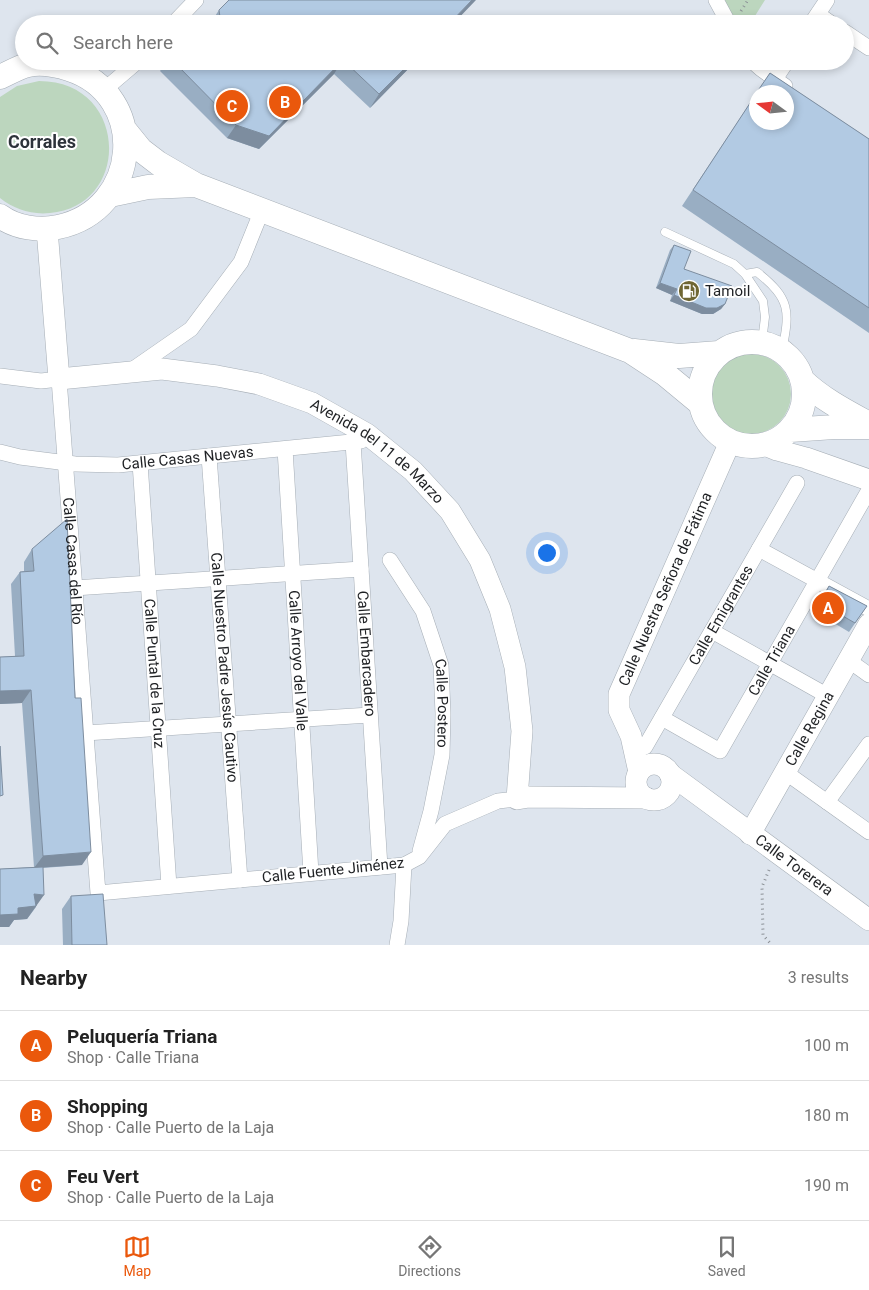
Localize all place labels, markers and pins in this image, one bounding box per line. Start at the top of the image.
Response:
pin: B [269,83,301,121]
pin: C [216,87,248,125]
fuel station icon: Tamoil [677,279,701,303]
place label: Tamoil [705,282,750,300]
pin: A [812,589,844,627]

